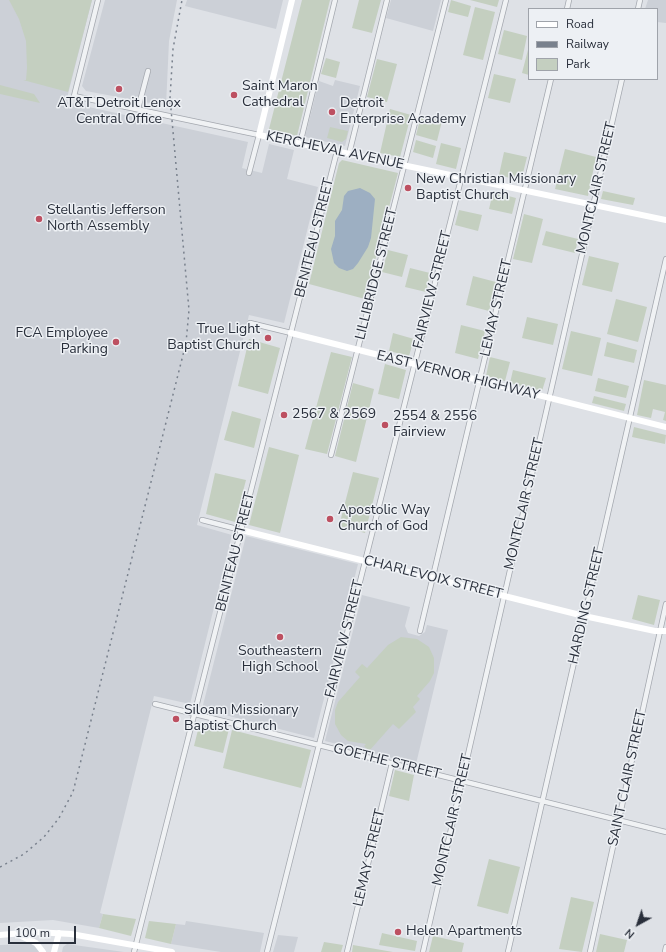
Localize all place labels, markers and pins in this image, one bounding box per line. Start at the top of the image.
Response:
place label: Saint Maron Cathedral [242,79,318,112]
marker: AT&T Detroit Lenox Central Office [114,84,124,94]
marker: Saint Maron Cathedral [229,90,239,100]
place label: AT&T Detroit Lenox Central Office [57,96,181,128]
place label: Detroit Enterprise Academy [340,96,466,128]
marker: Detroit Enterprise Academy [327,107,337,117]
place label: New Christian Missionary Baptist Church [416,172,576,204]
marker: New Christian Missionary Baptist Church [403,183,413,193]
place label: Stellantis Jefferson North Assembly [47,203,166,236]
marker: Stellantis Jefferson North Assembly [34,214,44,224]
place label: True Light Baptist Church [167,322,260,354]
place label: FCA Employee Parking [16,326,108,358]
marker: True Light Baptist Church [263,333,273,343]
marker: FCA Employee Parking [111,337,121,347]
place label: 2567 & 2569 [292,407,376,423]
place label: 2554 & 2556 Fairview [393,409,477,442]
marker: 2567 & 2569 [279,410,289,420]
marker: 2554 & 2556 Fairview [380,420,390,430]
place label: Apostolic Way Church of God [338,503,430,536]
marker: Apostolic Way Church of God [325,514,335,524]
marker: Southeastern High School [275,632,285,642]
place label: Southeastern High School [238,644,322,676]
place label: Siloam Missionary Baptist Church [184,703,298,736]
marker: Siloam Missionary Baptist Church [171,714,181,724]
place label: Helen Apartments [406,924,522,940]
marker: Helen Apartments [393,927,403,937]

